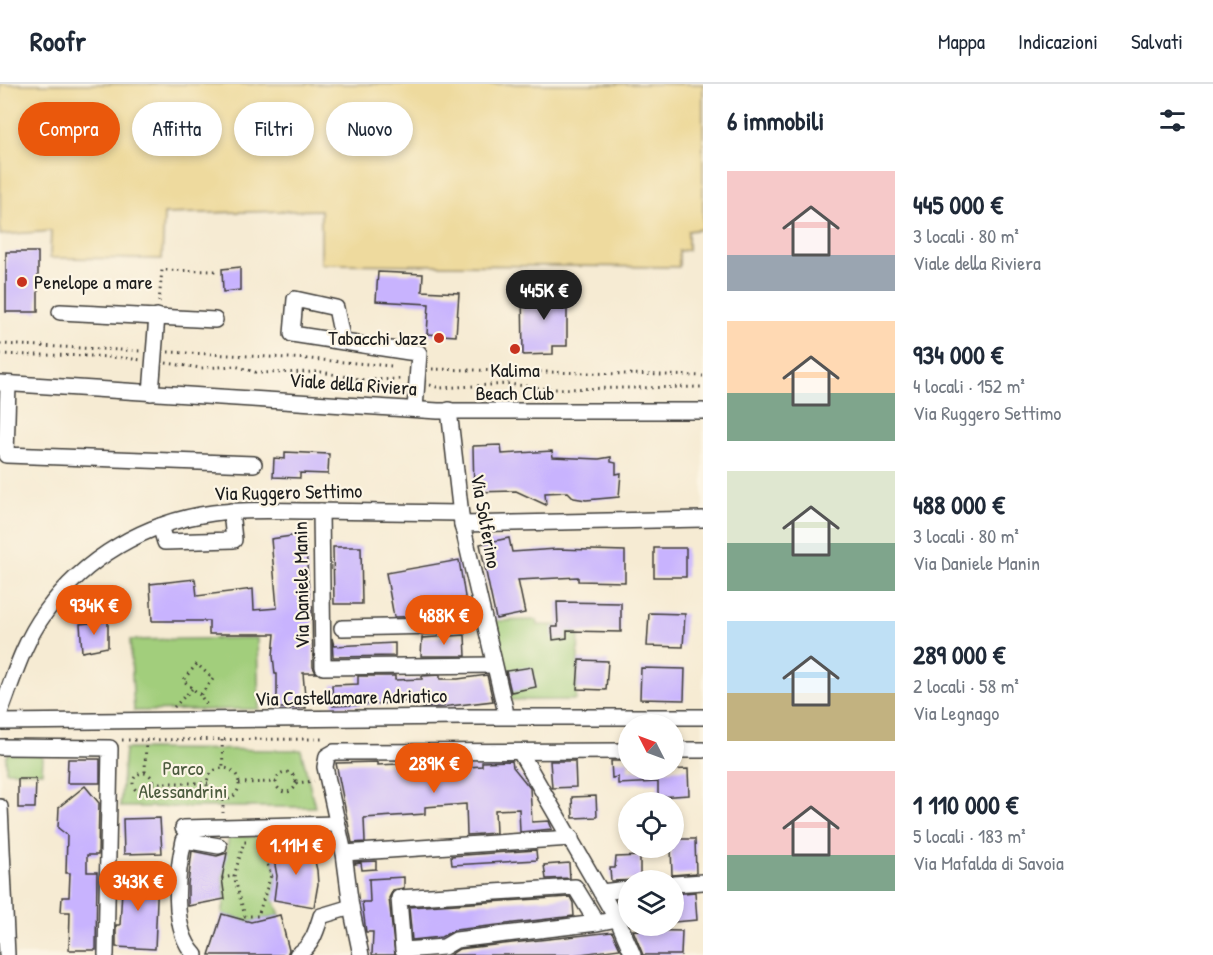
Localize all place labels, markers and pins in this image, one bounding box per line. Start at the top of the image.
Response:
place label: Penelope a mare [34,268,153,295]
pin: 445K € [495,270,593,321]
marker: Penelope a mare [15,275,29,289]
place label: Tabacchi Jazz [328,324,427,351]
marker: Tabacchi Jazz [432,331,446,345]
marker: Kalima Beach Club [508,342,522,356]
place label: Kalima Beach Club [475,356,555,406]
pin: 934K € [45,585,143,636]
pin: 488K € [395,595,493,646]
pin: 289K € [385,743,483,794]
pin: 1.11M € [241,825,351,876]
pin: 343K € [89,861,187,912]

